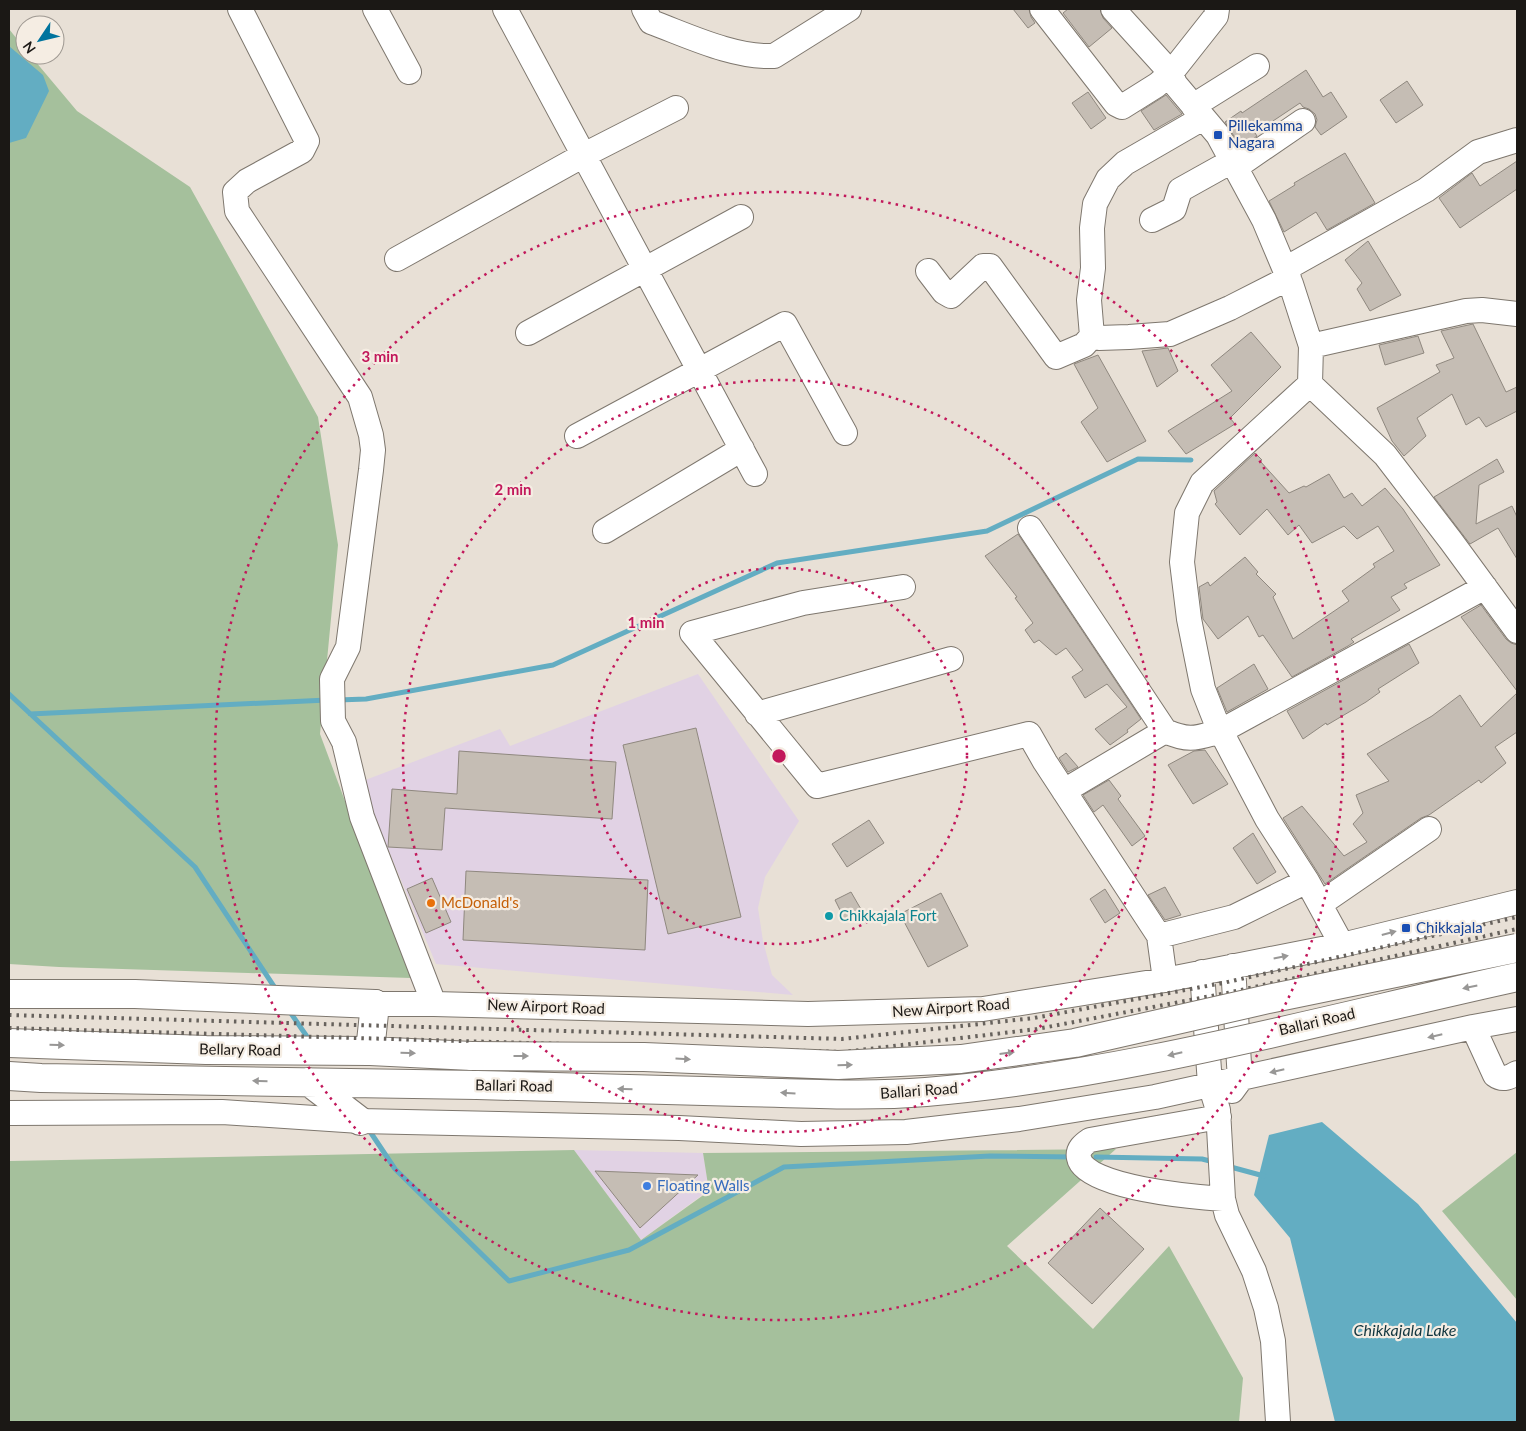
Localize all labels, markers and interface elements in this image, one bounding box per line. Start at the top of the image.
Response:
north arrow [15,15,65,65]
text: N [19,38,39,57]
place label: Pillekamma Nagara [1228,116,1303,151]
marker: Pillekamma Nagara [1212,129,1224,141]
text: 3 min [361,347,399,365]
text: 2 min [494,480,532,498]
text: 1 min [627,613,665,631]
centre of rings [770,747,788,765]
place label: McDonald's [441,893,519,911]
marker: McDonald's [425,897,437,909]
place label: Chikkajala Fort [839,906,937,924]
marker: Chikkajala Fort [823,910,835,922]
place label: Chikkajala [1416,918,1483,936]
marker: Chikkajala [1400,922,1412,934]
one-way arrow [1382,929,1397,937]
one-way arrow [1274,953,1289,961]
one-way arrow [1462,983,1477,991]
street label: New Airport Road [891,994,1010,1020]
street label: New Airport Road [487,995,605,1017]
street label: Ballari Road [1277,1004,1357,1039]
one-way arrow [1427,1032,1443,1040]
street label: Bellary Road [199,1039,281,1059]
one-way arrow [50,1041,66,1049]
one-way arrow [1000,1049,1016,1057]
one-way arrow [400,1050,416,1058]
one-way arrow [1167,1050,1182,1058]
one-way arrow [513,1052,529,1060]
one-way arrow [675,1055,691,1063]
one-way arrow [838,1061,854,1069]
one-way arrow [1269,1067,1284,1075]
street label: Ballari Road [475,1075,553,1095]
one-way arrow [252,1077,268,1085]
street label: Ballari Road [880,1078,958,1102]
one-way arrow [617,1084,633,1092]
one-way arrow [780,1089,796,1097]
place label: Floating Walls [657,1176,750,1194]
marker: Floating Walls [641,1180,653,1192]
water label: Chikkajala Lake [1354,1320,1457,1339]

